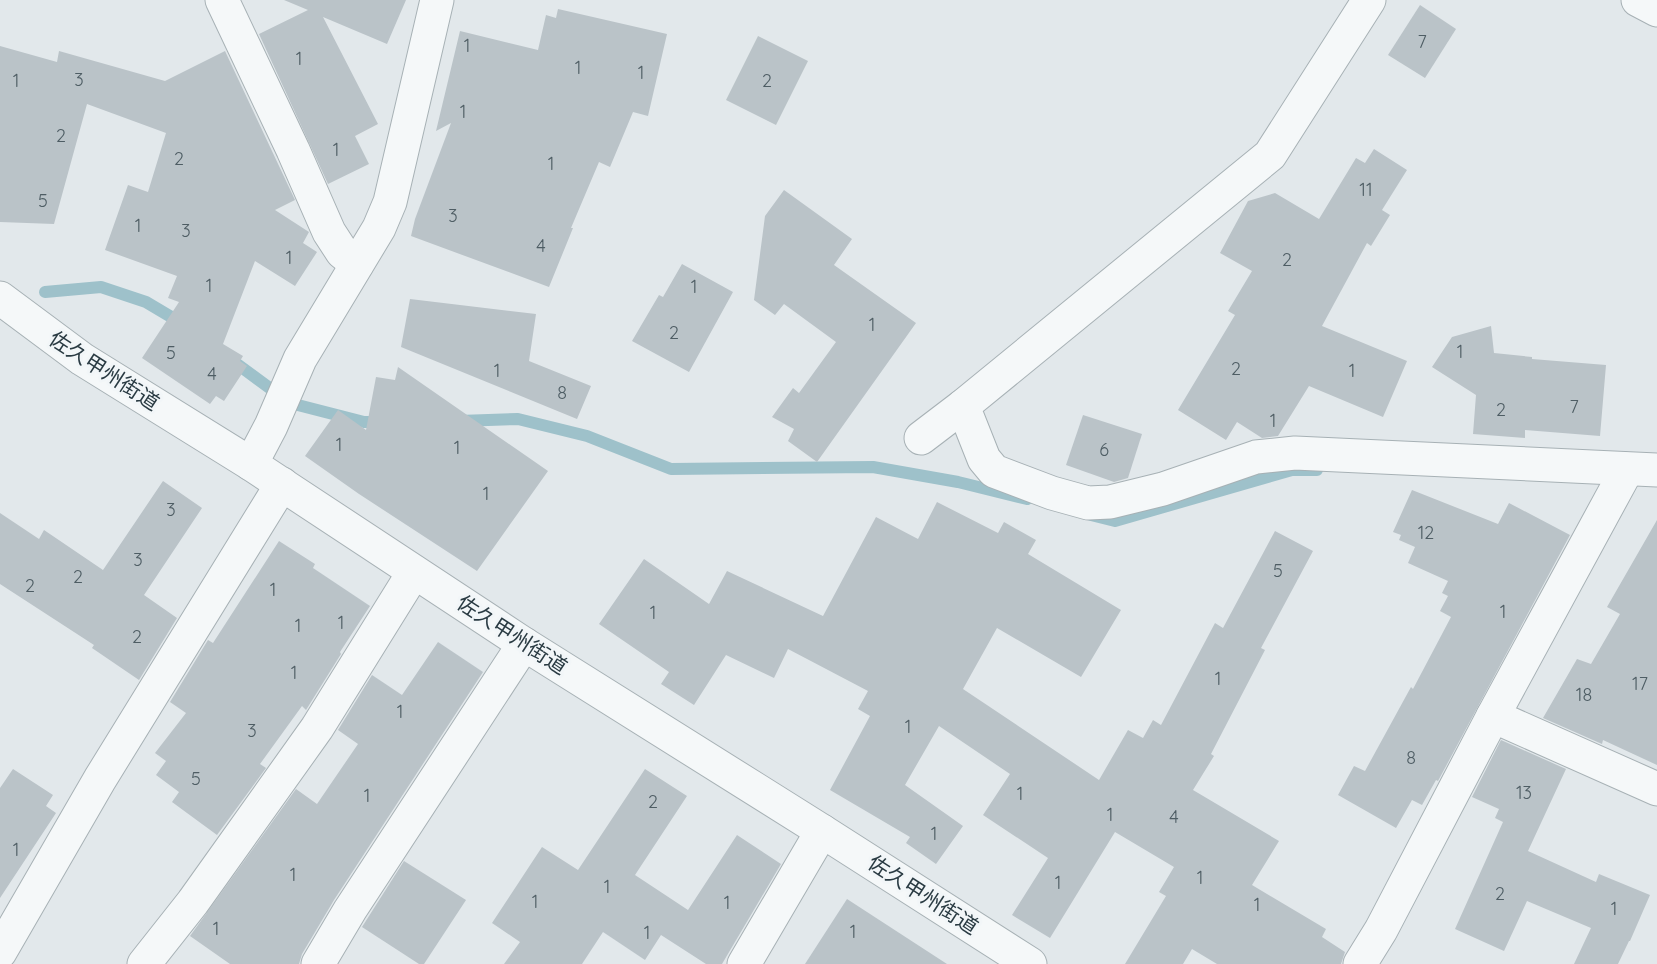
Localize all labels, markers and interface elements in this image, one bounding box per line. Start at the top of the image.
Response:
house number: 7 [1417,30,1427,53]
house number: 1 [464,34,470,57]
house number: 1 [296,47,302,70]
house number: 1 [575,56,581,79]
house number: 1 [638,61,644,84]
house number: 3 [74,68,84,91]
house number: 1 [13,69,19,92]
house number: 2 [762,69,772,92]
house number: 1 [460,100,466,123]
house number: 2 [56,124,66,147]
house number: 1 [333,138,339,161]
house number: 2 [174,147,184,170]
house number: 1 [548,152,554,175]
house number: 11 [1359,178,1373,201]
house number: 5 [38,189,48,212]
house number: 3 [448,204,458,227]
house number: 1 [135,214,141,237]
house number: 3 [181,219,191,242]
house number: 4 [536,234,546,257]
house number: 1 [286,246,292,269]
house number: 2 [1282,248,1292,271]
house number: 1 [206,274,212,297]
house number: 1 [691,275,697,298]
house number: 1 [869,313,875,336]
house number: 2 [669,321,679,344]
street label: 佐久甲州街道 [45,325,164,415]
house number: 1 [1457,340,1463,363]
house number: 5 [166,341,176,364]
house number: 2 [1231,357,1241,380]
house number: 1 [494,359,500,382]
house number: 1 [1349,359,1355,382]
house number: 4 [207,362,217,385]
house number: 8 [557,381,567,404]
house number: 7 [1569,395,1579,418]
house number: 2 [1496,398,1506,421]
house number: 1 [1270,409,1276,432]
house number: 1 [336,433,342,456]
house number: 1 [454,436,460,459]
house number: 6 [1099,438,1109,461]
house number: 1 [483,482,489,505]
house number: 3 [166,498,176,521]
house number: 12 [1418,521,1434,544]
house number: 3 [133,548,143,571]
house number: 5 [1273,559,1283,582]
house number: 2 [73,565,83,588]
house number: 2 [25,574,35,597]
house number: 1 [270,578,276,601]
street label: 佐久甲州街道 [453,589,572,679]
house number: 1 [1500,600,1506,623]
house number: 1 [650,601,656,624]
house number: 1 [338,611,344,634]
house number: 1 [295,614,301,637]
house number: 2 [132,625,142,648]
house number: 1 [291,661,297,684]
house number: 1 [1215,667,1221,690]
house number: 17 [1632,672,1648,695]
house number: 18 [1576,683,1592,706]
house number: 1 [397,700,403,723]
house number: 1 [905,715,911,738]
house number: 3 [247,719,257,742]
house number: 8 [1406,746,1416,769]
house number: 5 [191,767,201,790]
house number: 13 [1516,781,1532,804]
house number: 1 [1017,782,1023,805]
house number: 1 [364,784,370,807]
house number: 2 [648,790,658,813]
house number: 1 [1107,803,1113,826]
house number: 4 [1169,805,1179,828]
house number: 1 [931,822,937,845]
house number: 1 [13,838,19,861]
street label: 佐久甲州街道 [864,849,983,939]
house number: 1 [290,863,296,886]
house number: 1 [1197,866,1203,889]
house number: 1 [1055,871,1061,894]
house number: 1 [604,875,610,898]
house number: 2 [1495,882,1505,905]
house number: 1 [532,890,538,913]
house number: 1 [724,891,730,914]
house number: 1 [1254,893,1260,916]
house number: 1 [1611,897,1617,920]
house number: 1 [213,917,219,940]
house number: 1 [850,920,856,943]
house number: 1 [644,921,650,944]

